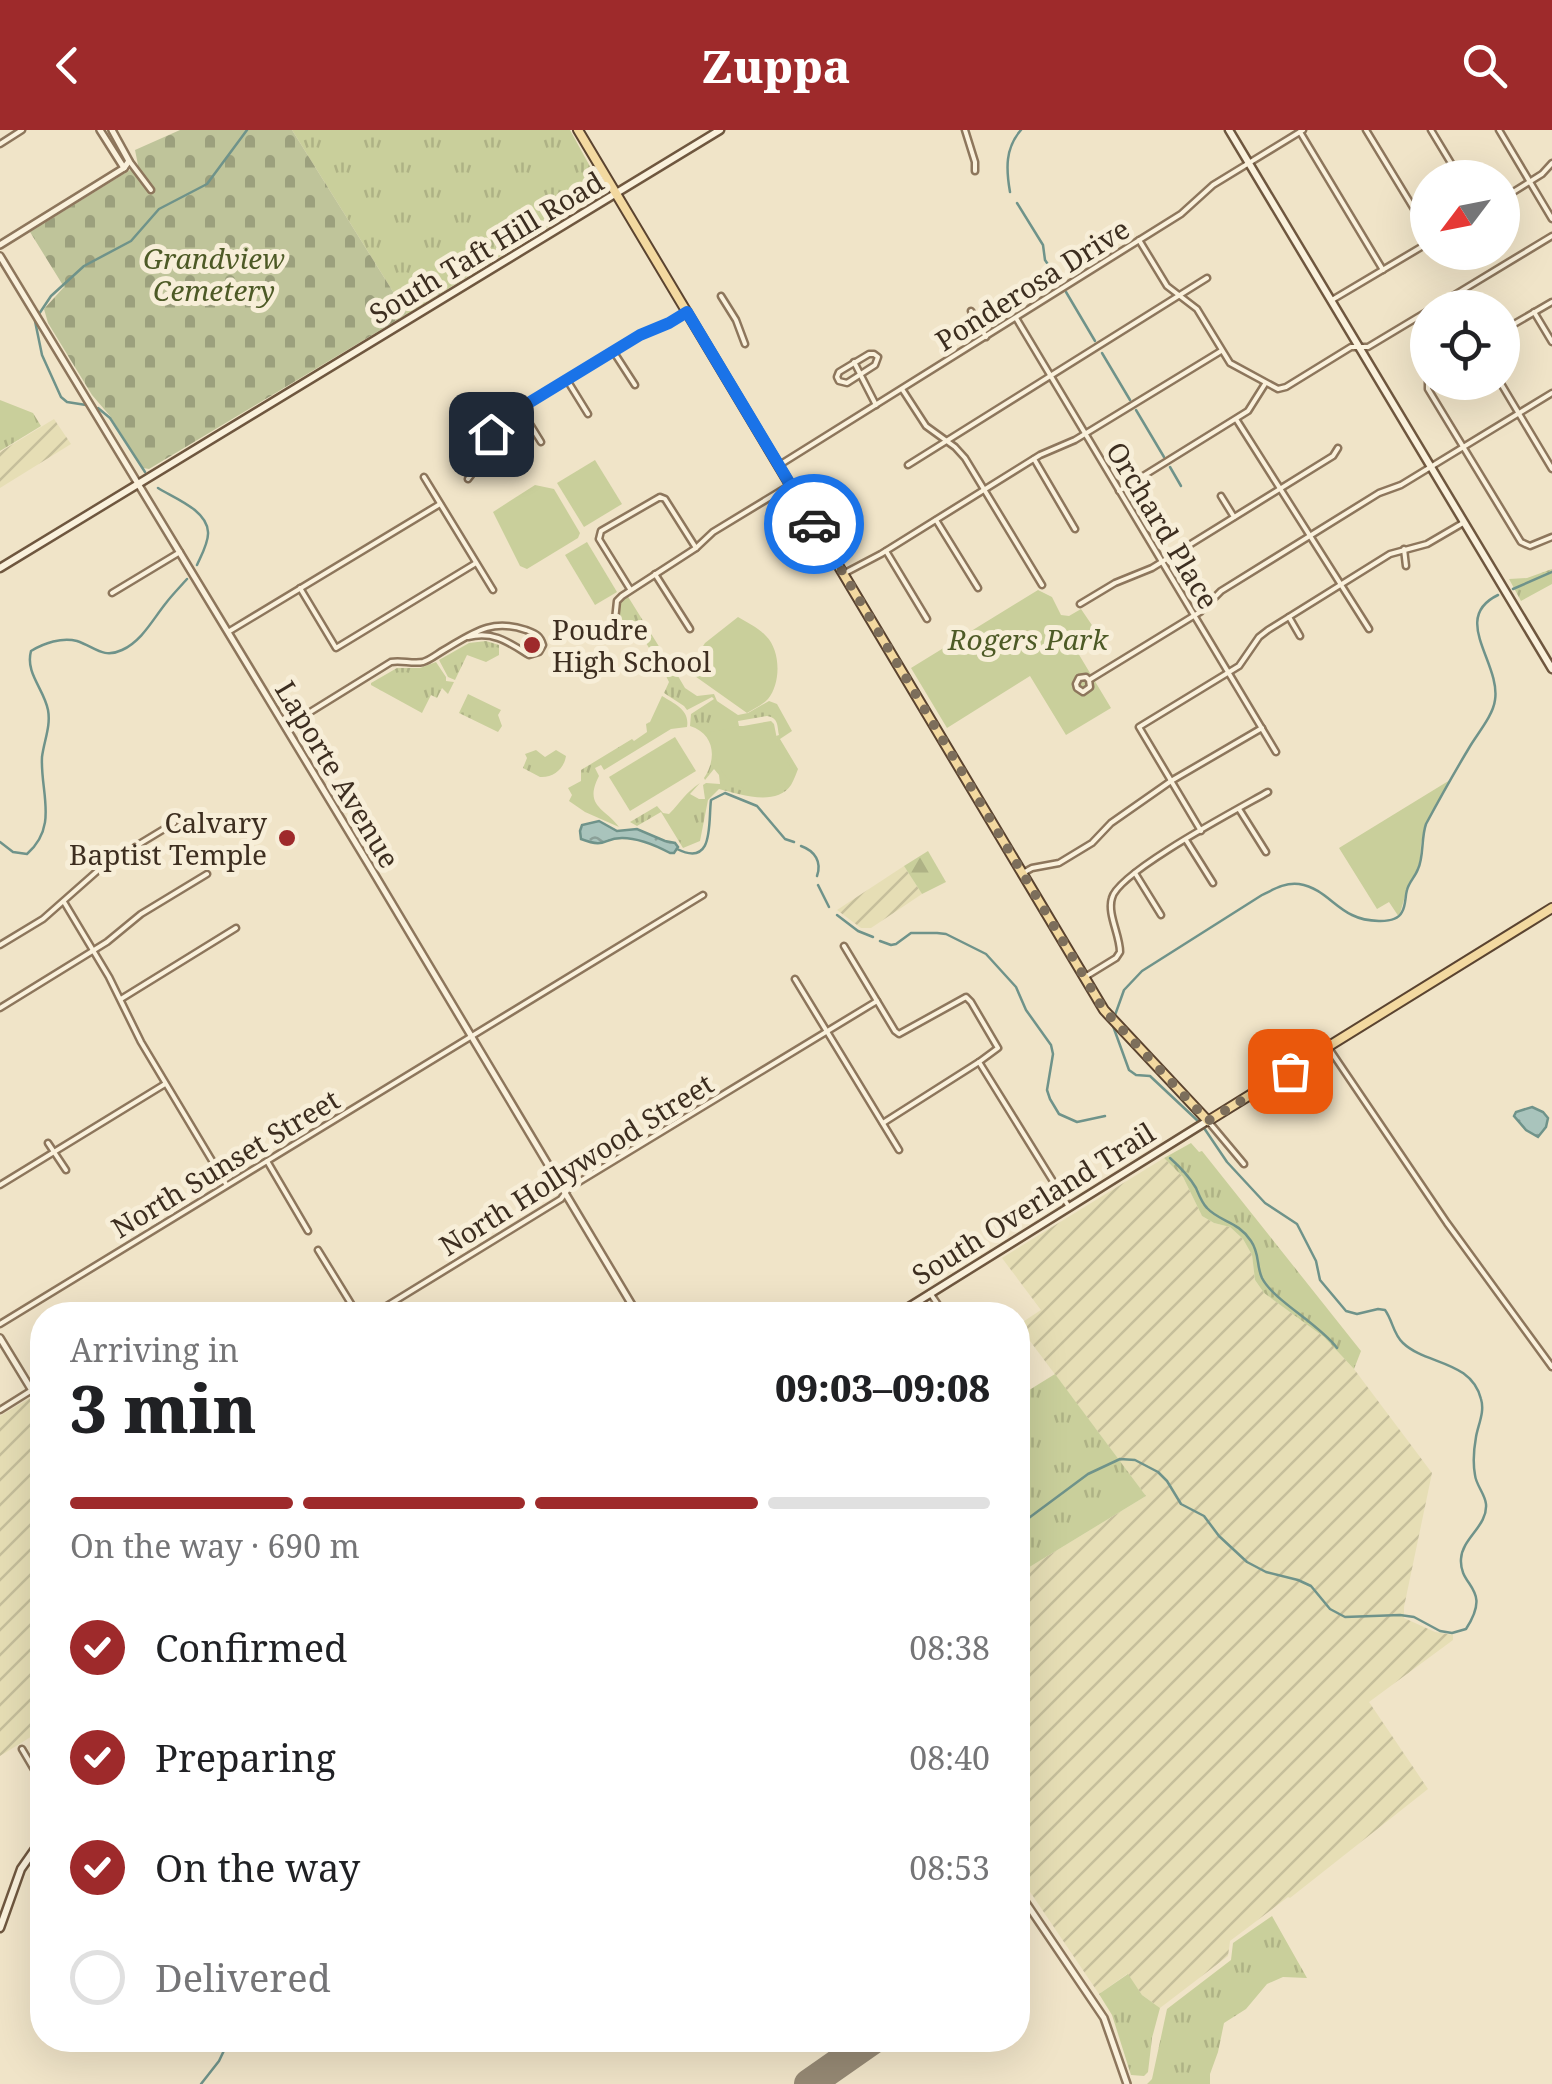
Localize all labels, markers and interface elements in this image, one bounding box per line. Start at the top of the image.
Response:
text: Zuppa [702,35,850,96]
icon: back [40,38,95,93]
icon: search [1457,38,1512,93]
north arrow [1410,160,1520,270]
map controls [1410,160,1520,400]
street label: South Taft Hill Road [362,162,610,332]
street label: Ponderosa Drive [928,209,1136,359]
park label: Grandview Cemetery [143,239,285,309]
button: locate [1410,290,1520,400]
pin [449,392,534,477]
icon: home [464,407,519,462]
street label: Orchard Place [1098,434,1228,616]
courier [764,474,864,574]
icon: car [787,497,842,552]
place label: Poudre High School [552,610,711,680]
park label: Rogers Park [947,620,1109,658]
marker: Poudre High School [521,634,543,656]
street label: Laporte Avenue [267,673,409,875]
place label: Calvary Baptist Temple [69,803,267,873]
marker: Calvary Baptist Temple [276,827,298,849]
pin [1248,1029,1333,1114]
icon: bag [1263,1044,1318,1099]
street label: North Hollywood Street [432,1064,720,1264]
street label: North Sunset Street [104,1080,346,1246]
street label: South Overland Trail [904,1113,1162,1293]
text: Arriving in [70,1328,239,1371]
text: 09:03–09:08 [775,1361,990,1413]
text: 3 min [70,1364,257,1452]
text: On the way · 690 m [70,1524,360,1567]
icon: check [70,1620,125,1675]
text: Confirmed [155,1621,347,1673]
text: 08:38 [909,1626,990,1669]
icon: check [70,1730,125,1785]
text: Preparing [155,1731,336,1783]
text: 08:40 [909,1736,990,1779]
icon: check [70,1840,125,1895]
text: On the way [155,1841,360,1893]
text: 08:53 [909,1846,990,1889]
text: Delivered [155,1951,331,2003]

